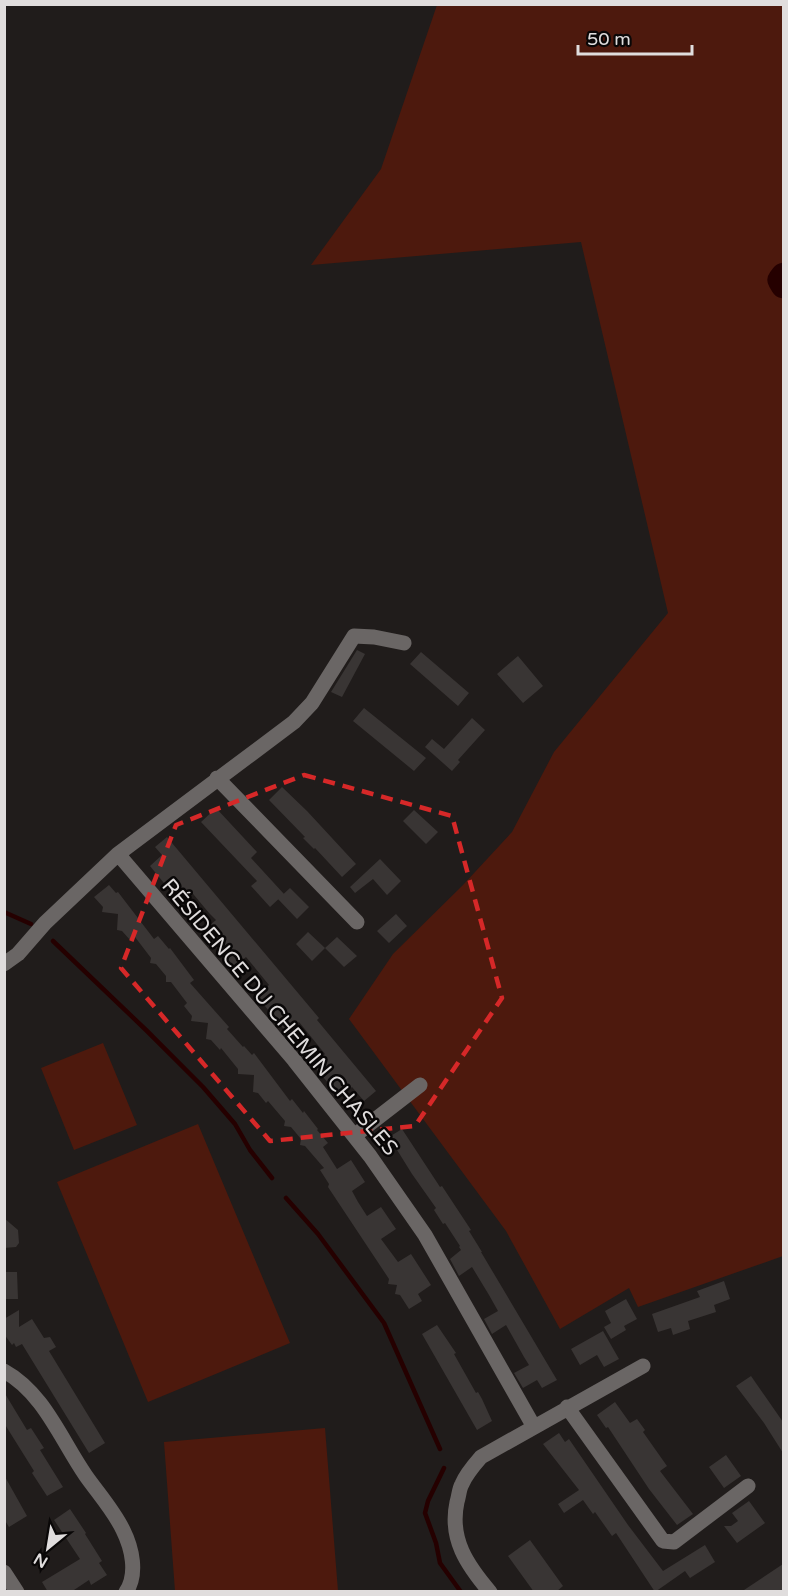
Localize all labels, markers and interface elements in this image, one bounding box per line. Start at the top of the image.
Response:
scale bar [578,18,692,56]
text: 50 m [587,28,631,50]
street label: RÉSIDENCE DU CHEMIN CHASLES [156,874,403,1161]
north arrow [18,1518,78,1578]
text: N [30,1548,52,1572]

